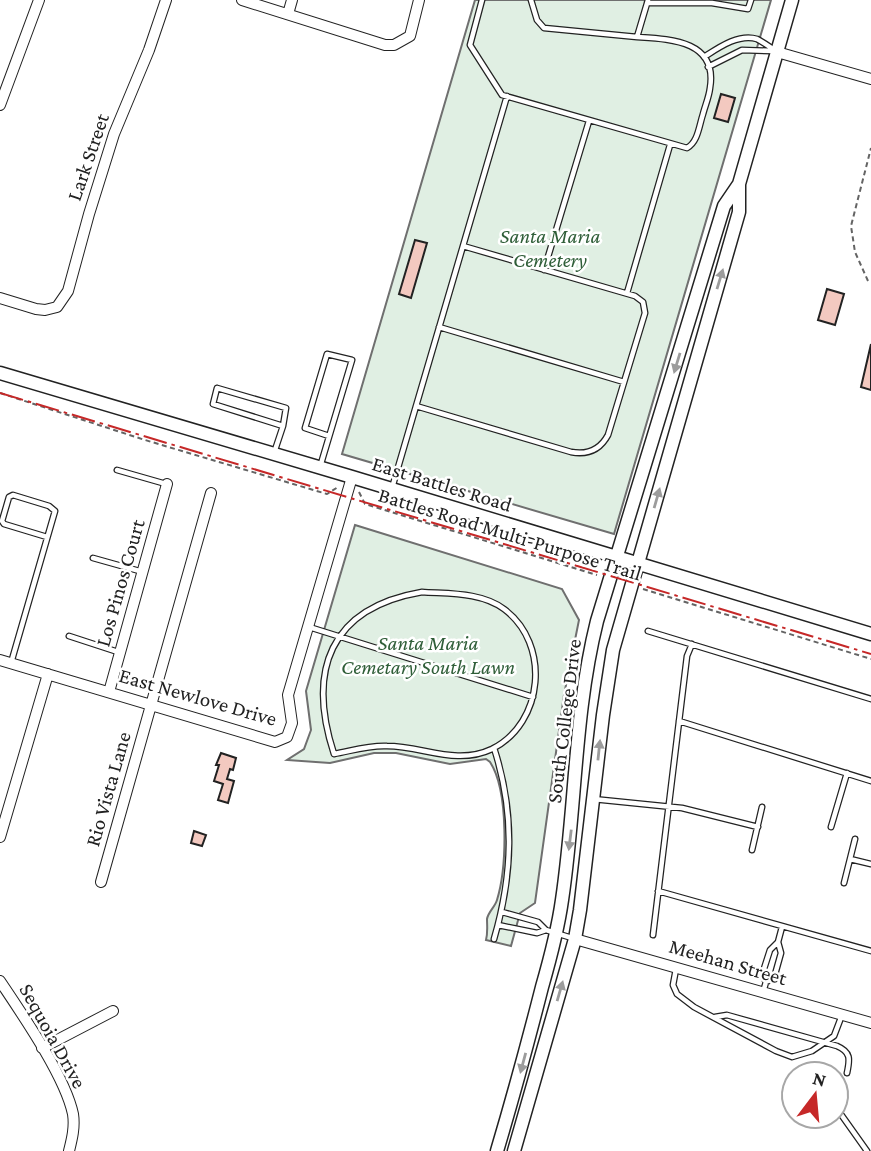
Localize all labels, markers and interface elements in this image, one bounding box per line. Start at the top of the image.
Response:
street label: Lark Street [62,109,114,204]
park label: Santa Maria Cemetery [500,224,600,272]
one-way arrow [715,268,725,289]
one-way arrow [672,353,682,374]
street label: East Battles Road [369,451,515,517]
street label: Battles Road Multi-Purpose Trail [376,482,644,586]
one-way arrow [652,486,663,508]
street label: Los Pinos Court [90,516,150,649]
park label: Santa Maria Cemetary South Lawn [341,631,515,679]
street label: South College Drive [542,637,586,805]
street label: East Newlove Drive [116,663,280,731]
street label: Rio Vista Lane [80,729,136,849]
one-way arrow [593,738,604,760]
one-way arrow [564,829,575,851]
street label: Meehan Street [666,934,791,991]
street label: Sequoia Drive [14,979,92,1093]
one-way arrow [556,981,566,1002]
one-way arrow [517,1052,527,1073]
north arrow [780,1060,850,1130]
text: N [810,1067,829,1091]

